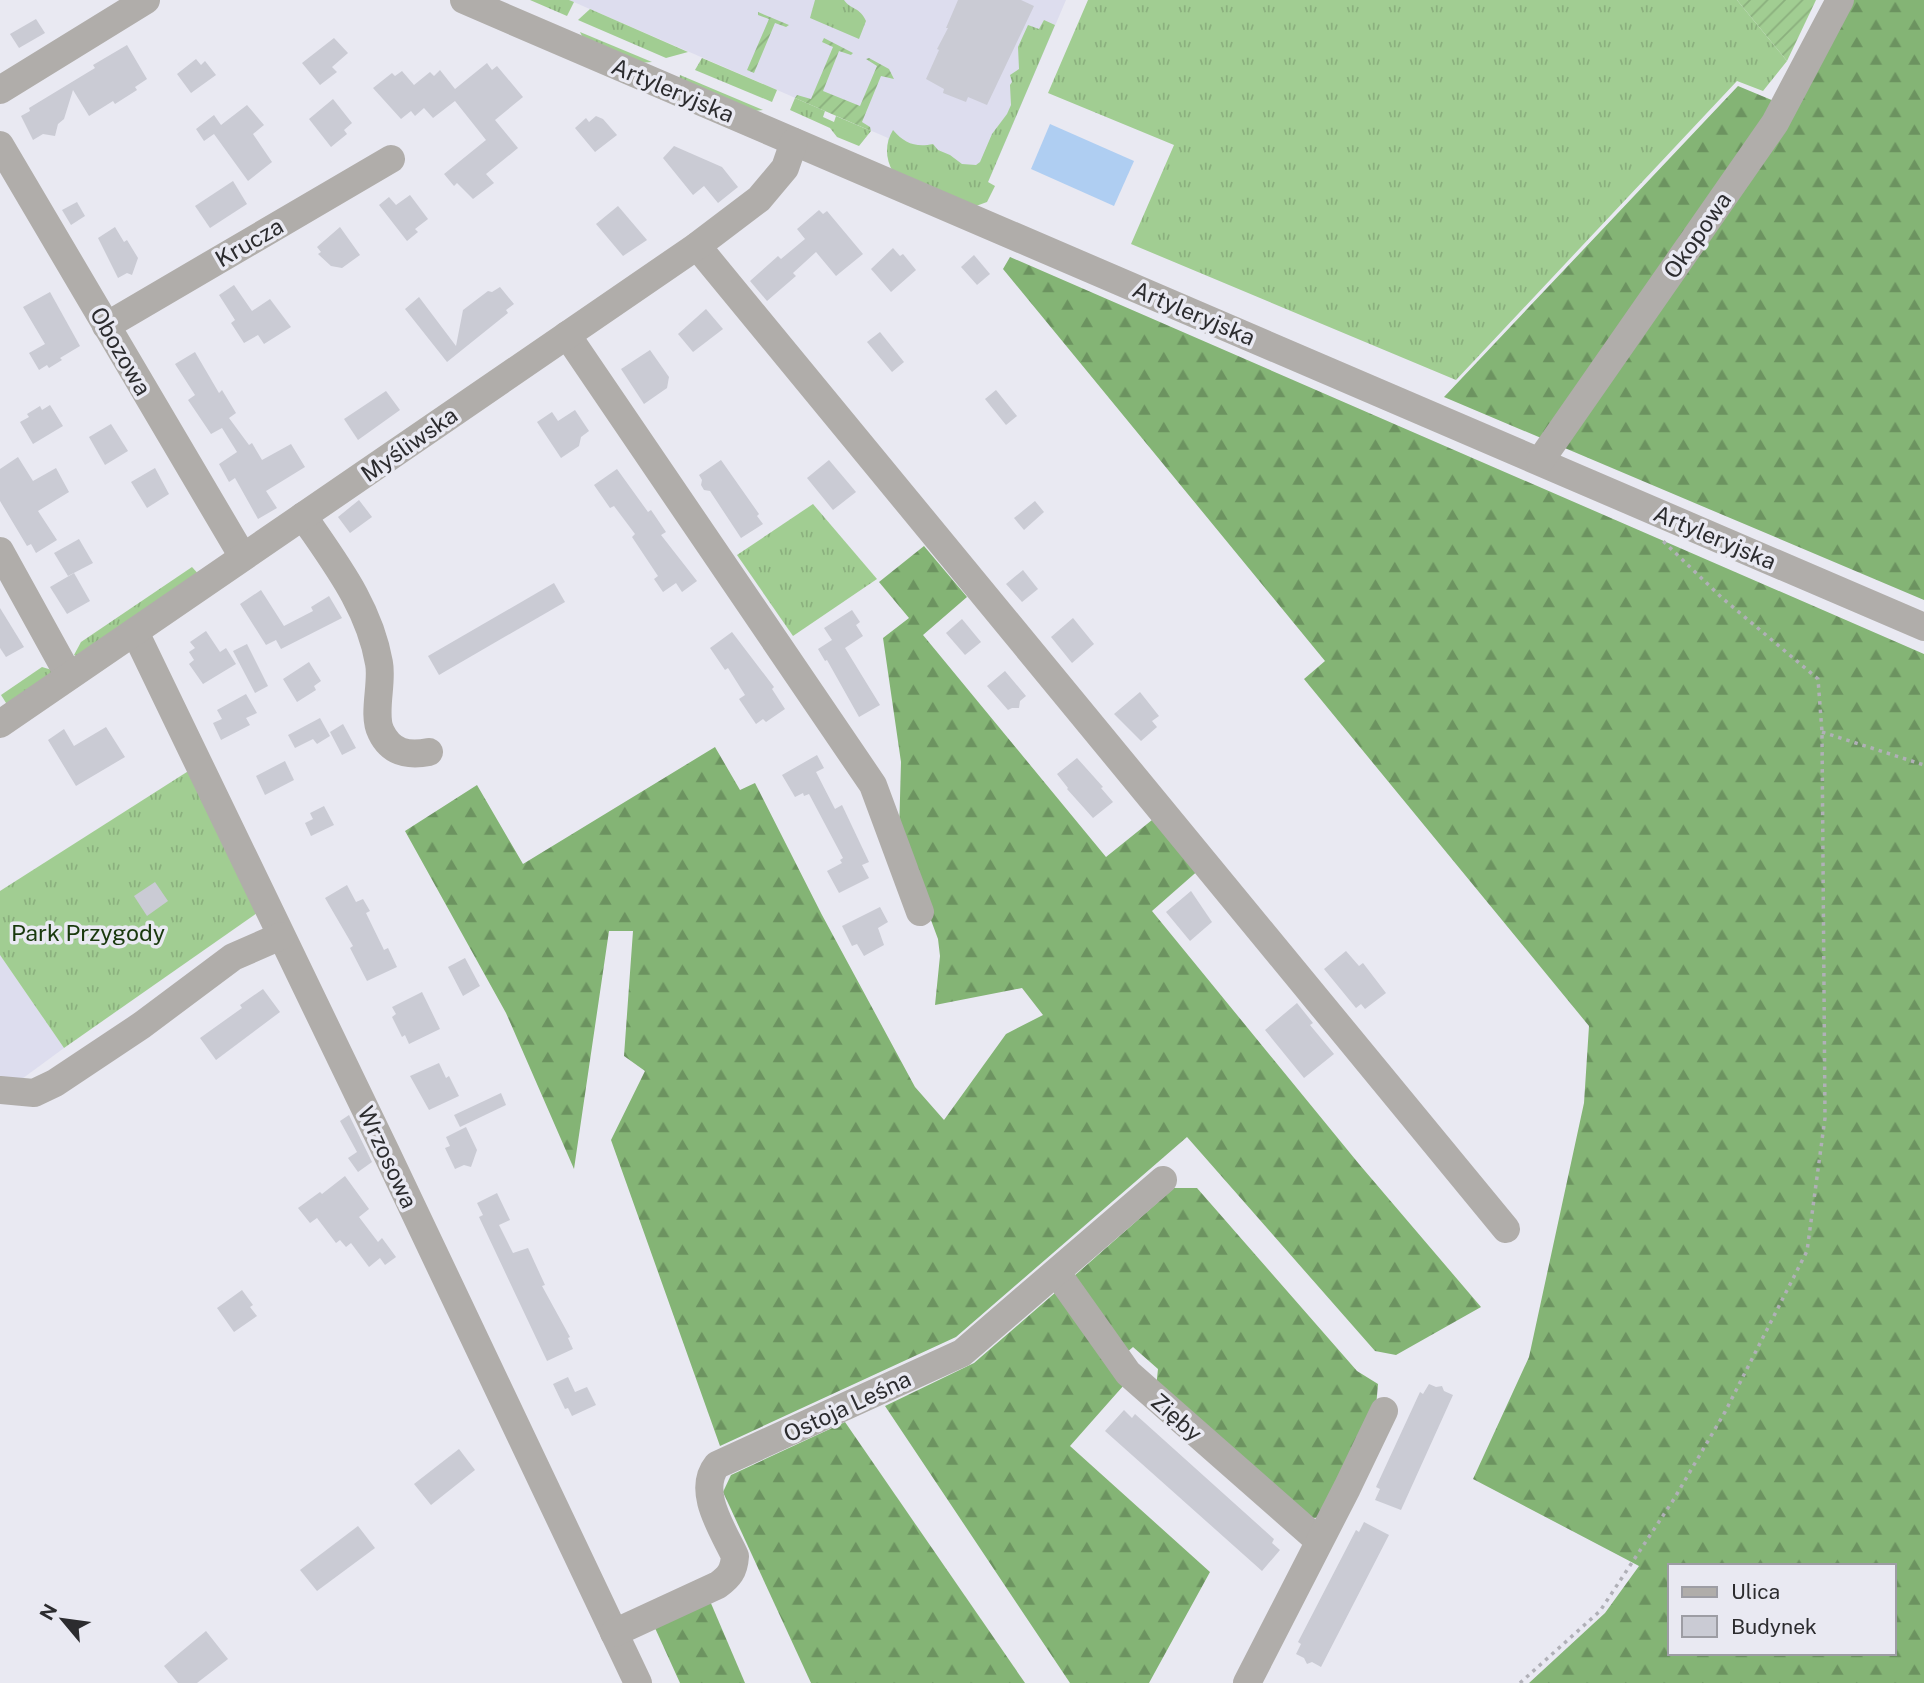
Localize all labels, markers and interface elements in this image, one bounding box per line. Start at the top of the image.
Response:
street label: Artyleryjska [608,52,738,128]
street label: Okopowa [1658,187,1736,283]
street label: Krucza [210,212,288,272]
street label: Artyleryjska [1129,275,1259,351]
street label: Obozowa [85,302,157,400]
street label: Myśliwska [356,401,462,487]
street label: Artyleryjska [1650,499,1780,575]
park label: Park Przygody [11,919,165,946]
street label: Wrzosowa [353,1102,423,1212]
street label: Ostoja Leśna [779,1365,915,1447]
street label: Zięby [1146,1387,1208,1447]
legend [1668,1564,1896,1655]
text: Ulica [1731,1579,1780,1604]
north arrow [28,1585,98,1655]
text: N [35,1600,61,1624]
text: Budynek [1731,1614,1817,1639]

